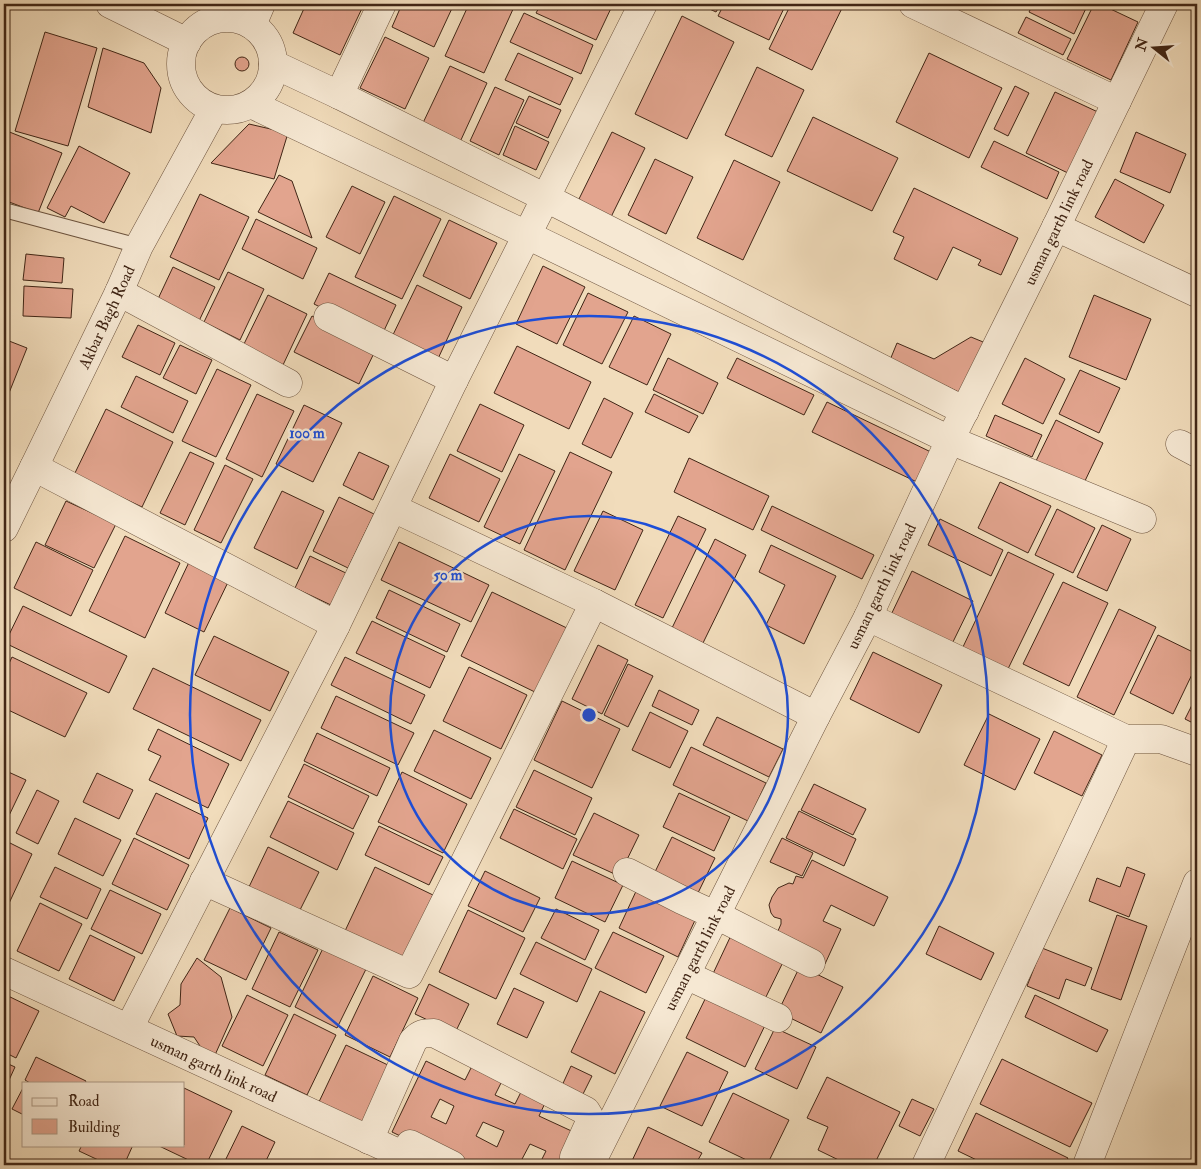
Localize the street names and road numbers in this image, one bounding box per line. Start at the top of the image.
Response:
street label: usman garth link road [1020,156,1098,289]
street label: Akbar Bagh Road [74,263,140,373]
street label: usman garth link road [843,520,921,653]
street label: usman garth link road [660,883,740,1014]
street label: usman garth link road [147,1031,280,1107]

